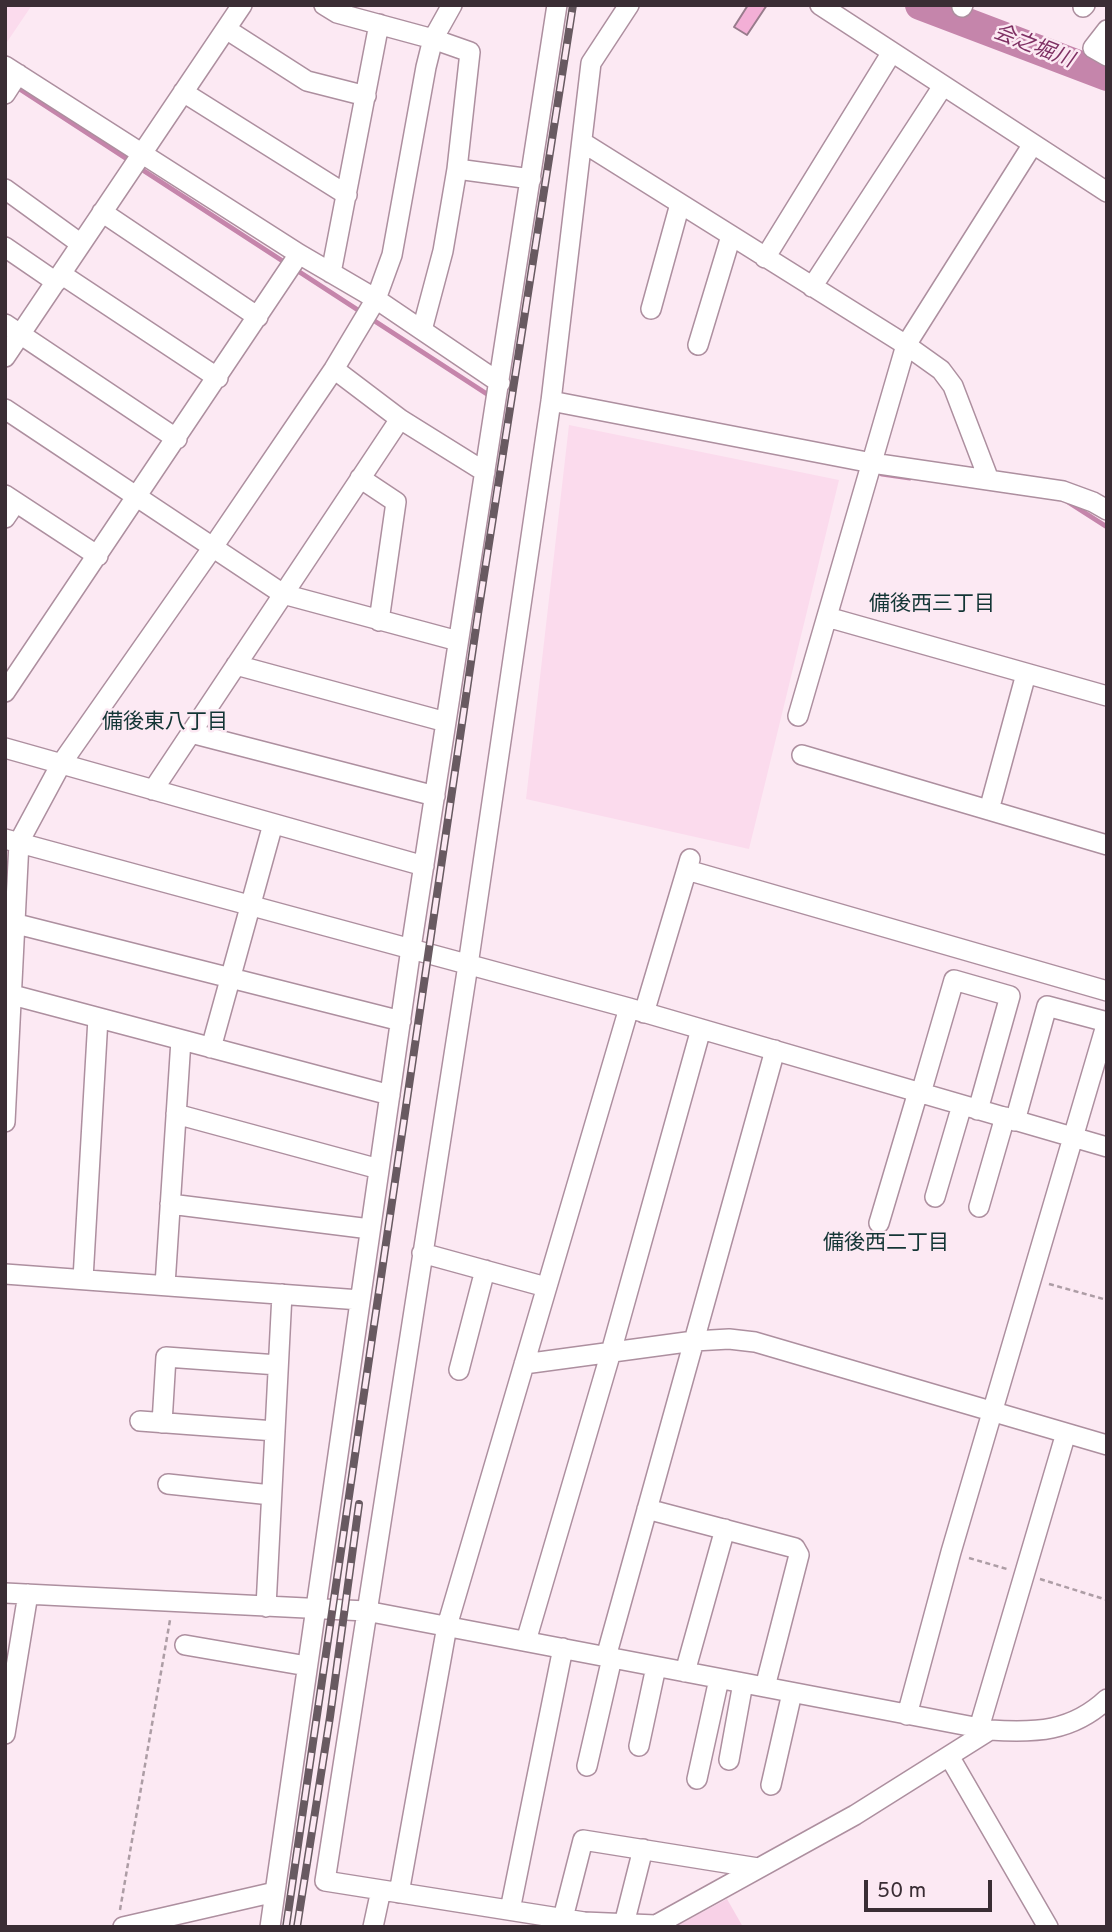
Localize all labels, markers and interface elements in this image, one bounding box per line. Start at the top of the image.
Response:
water label: 会之堀川 [989,21,1077,75]
district label: 備後西三丁目 [869,593,995,619]
district label: 備後東八丁目 [102,711,228,737]
district label: 備後西二丁目 [823,1232,949,1258]
scale bar [867,1866,995,1910]
text: 50 m [877,1878,926,1905]

